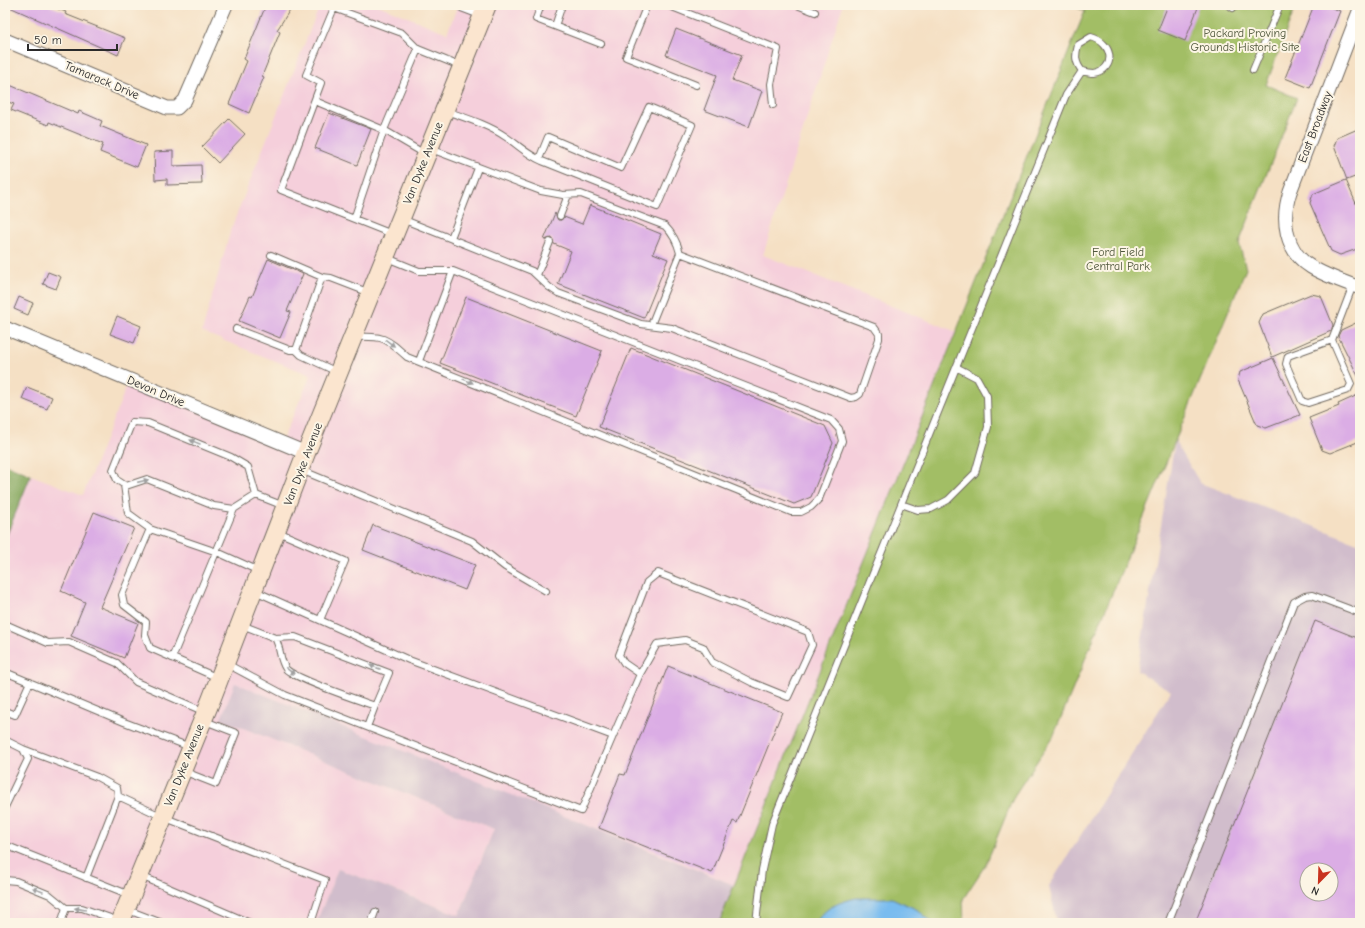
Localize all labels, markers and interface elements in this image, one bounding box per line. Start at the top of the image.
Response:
scale bar [28,26,117,52]
park label: Packard Proving Grounds Historic Site [1190,26,1300,54]
text: 50 m [34,33,62,47]
street label: Tamarack Drive [63,58,141,102]
street label: East Broadway [1295,89,1335,165]
street label: Van Dyke Avenue [400,120,446,206]
park label: Ford Field Central Park [1086,245,1150,273]
one-way arrow [385,339,396,347]
street label: Devon Drive [125,373,187,409]
one-way arrow [463,379,475,385]
street label: Van Dyke Avenue [281,421,325,507]
one-way arrow [189,439,200,445]
one-way arrow [137,478,149,484]
one-way arrow [368,664,380,670]
one-way arrow [285,667,296,676]
street label: Van Dyke Avenue [161,722,207,808]
north arrow [1299,862,1339,902]
text: N [1309,883,1321,898]
one-way arrow [31,886,43,892]
one-way arrow [74,906,86,912]

